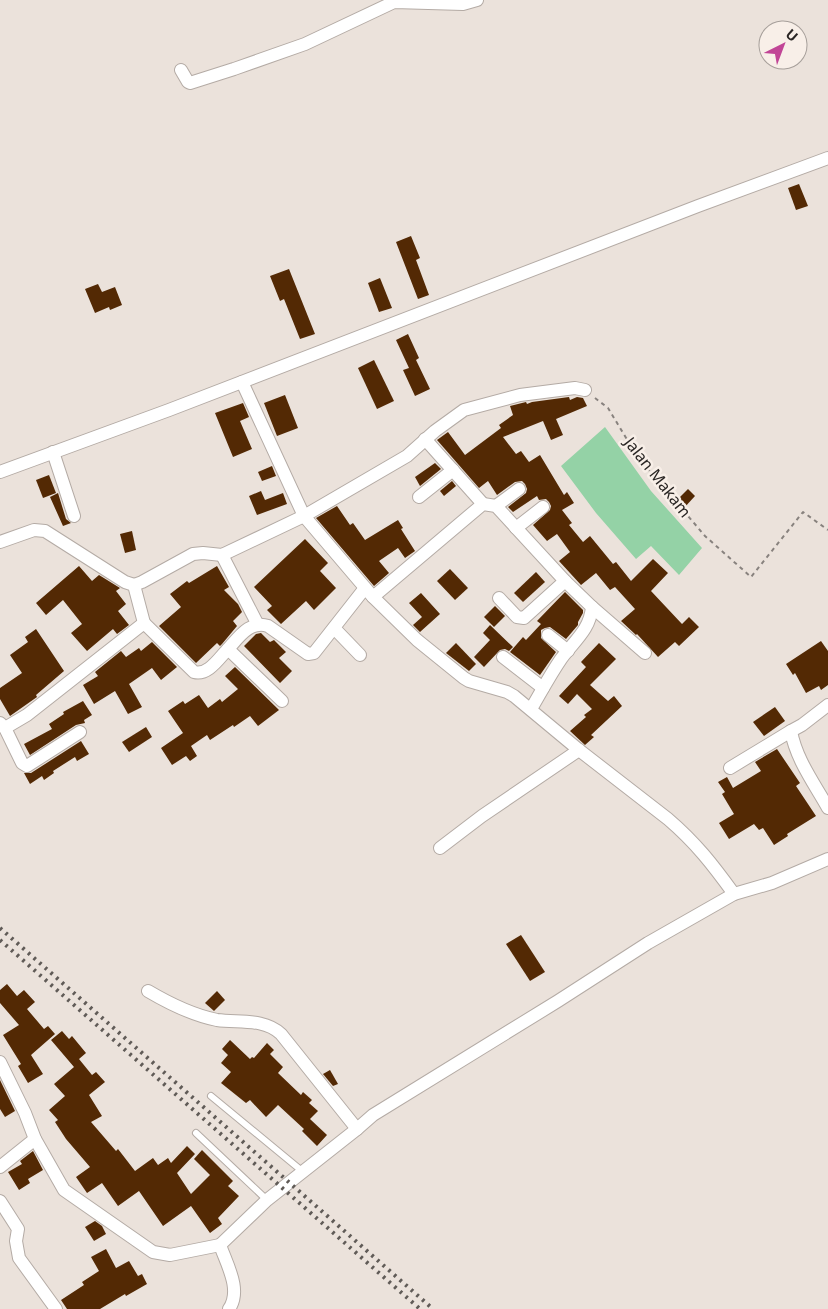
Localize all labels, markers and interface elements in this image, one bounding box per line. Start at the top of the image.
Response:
north arrow [758,20,808,70]
text: U [782,24,802,46]
street label: Jalan Makam [618,431,696,522]

